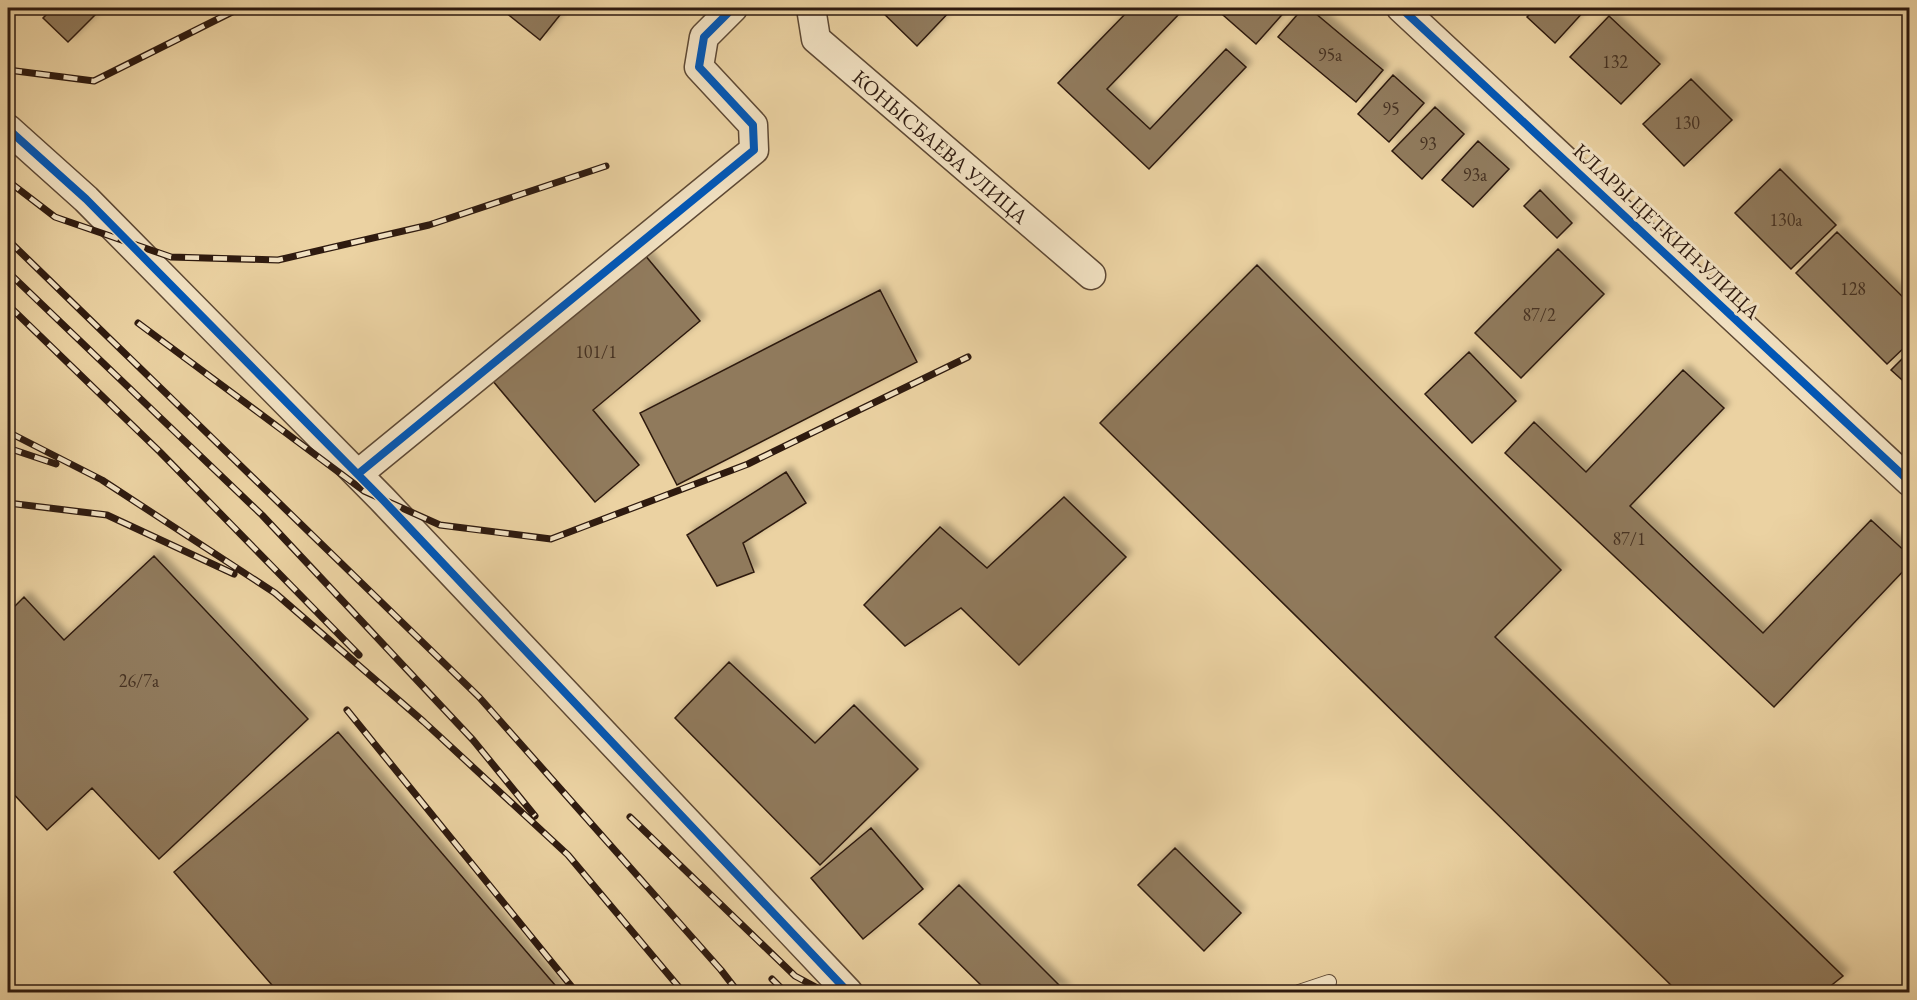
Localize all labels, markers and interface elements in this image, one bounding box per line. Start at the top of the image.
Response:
house number: 95а [1318,43,1343,66]
house number: 132 [1602,50,1628,73]
street label: КОНЫСБАЕВА УЛИЦА [847,63,1035,229]
house number: 95 [1382,97,1400,120]
house number: 130 [1674,111,1700,134]
house number: 93 [1419,132,1437,155]
street label: КЛАРЫ ЦЕТКИН УЛИЦА [1568,137,1767,325]
house number: 93а [1463,163,1488,186]
house number: 130а [1769,208,1803,231]
house number: 128 [1840,277,1866,300]
house number: 87/2 [1522,303,1556,326]
house number: 101/1 [575,340,617,363]
house number: 87/1 [1612,527,1646,550]
house number: 26/7а [119,669,160,692]

